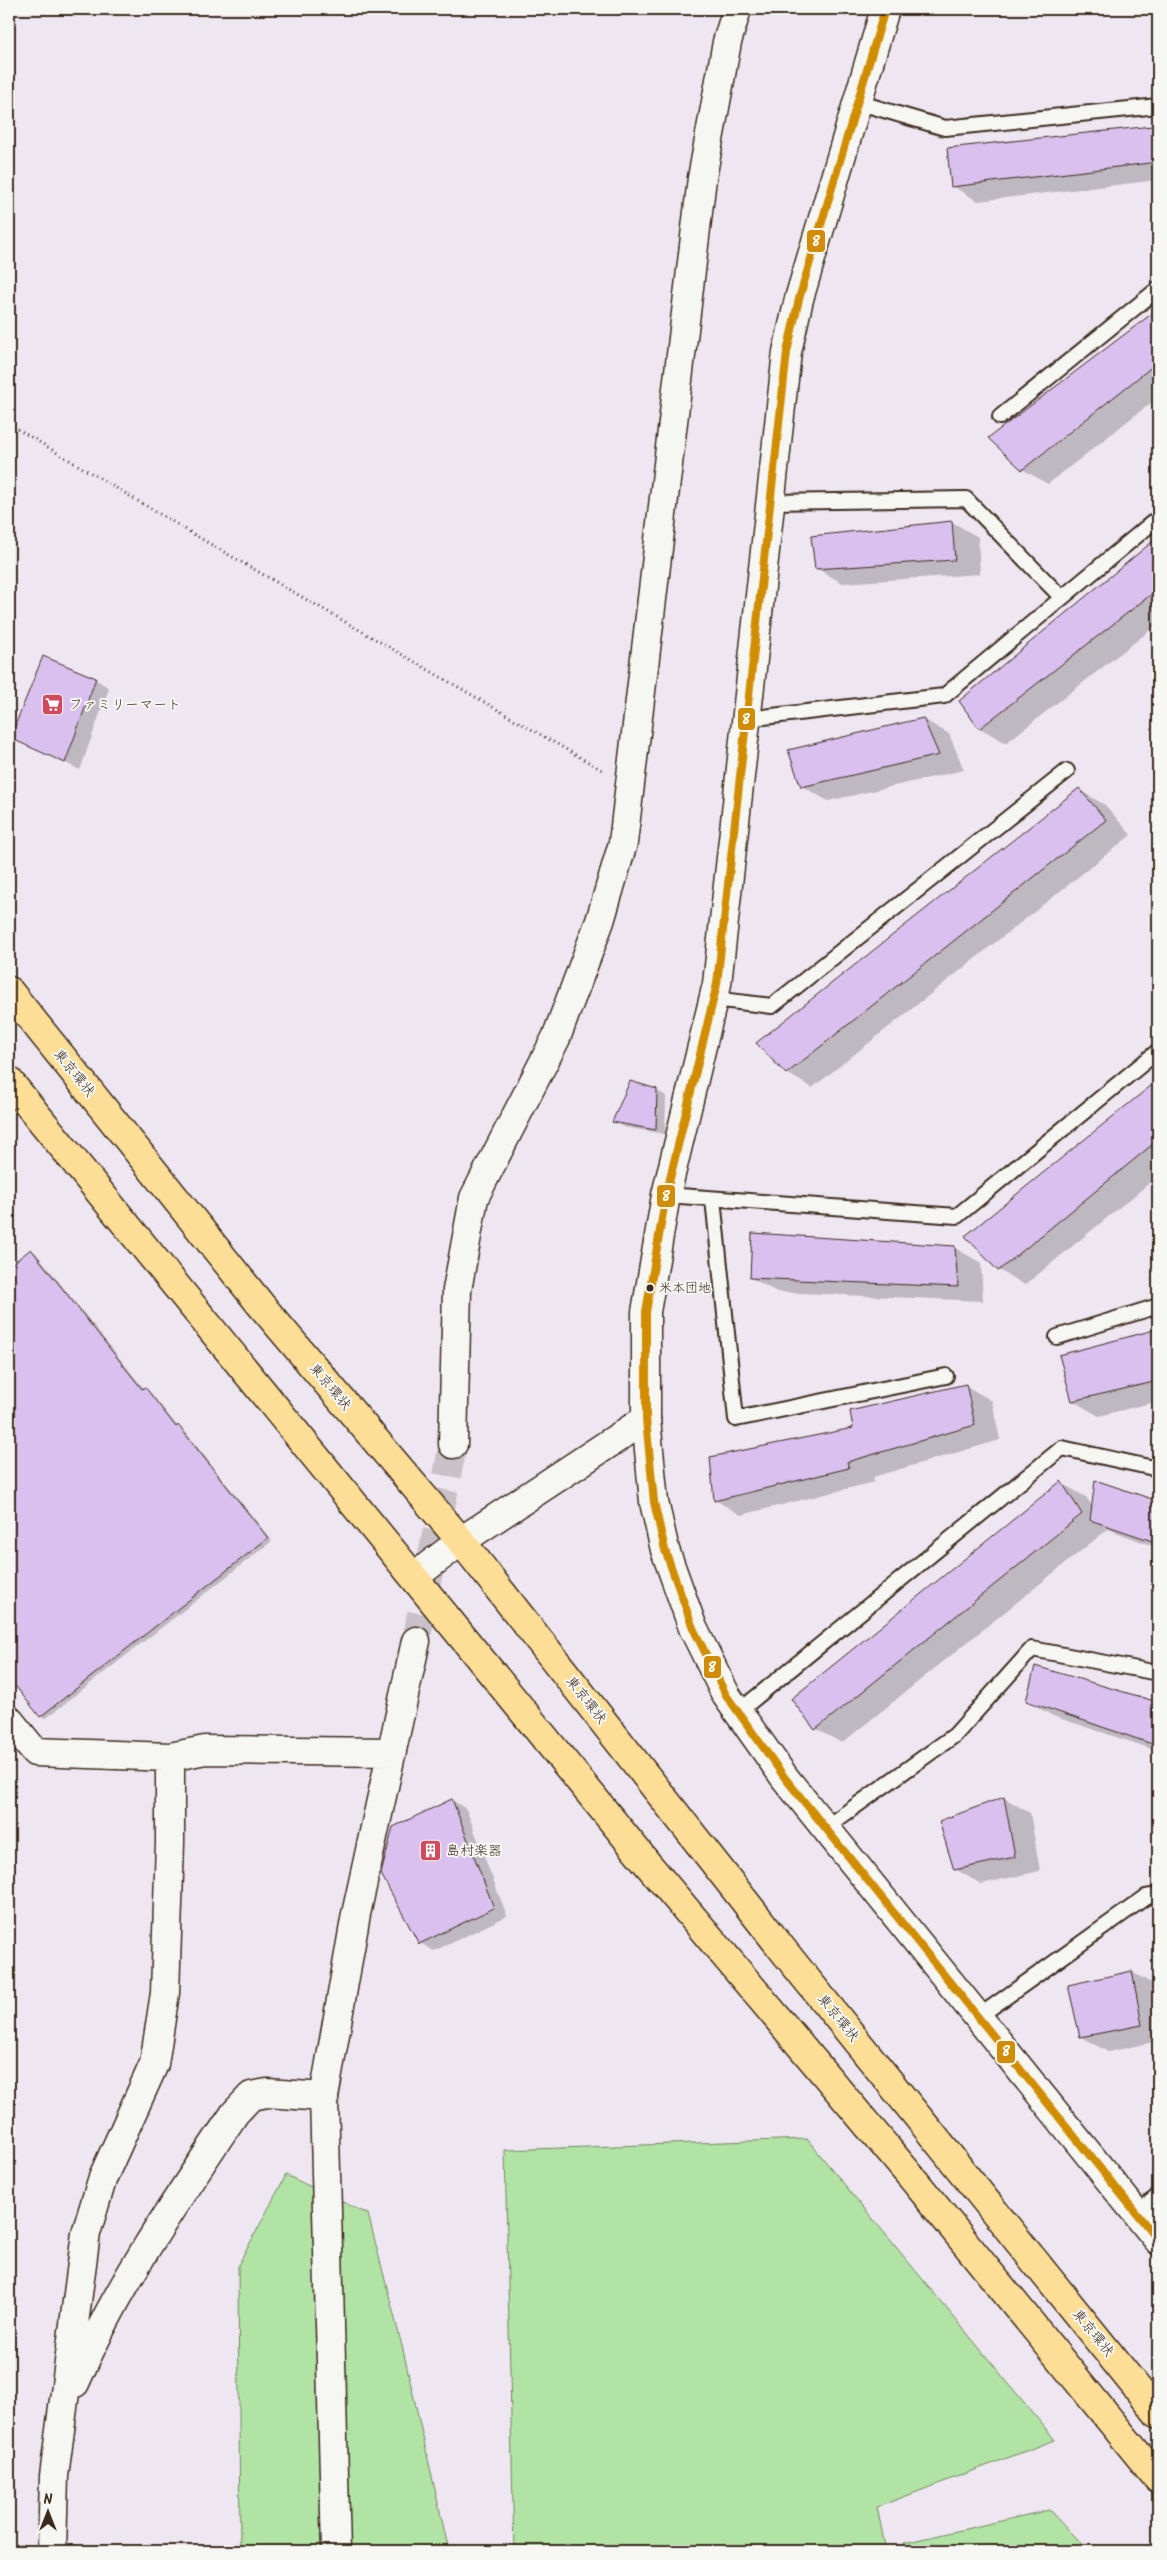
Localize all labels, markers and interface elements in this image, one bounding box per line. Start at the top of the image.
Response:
line badge: 8 [806,229,826,253]
text: 8 [812,231,821,253]
supermarket icon: ファミリーマート [41,693,65,717]
place label: ファミリーマート [69,694,181,716]
line badge: 8 [737,707,756,731]
text: 8 [742,709,751,731]
street label: 東京環状 [48,1044,100,1102]
line badge: 8 [656,1184,676,1208]
text: 8 [662,1186,671,1208]
place label: 米本団地 [659,1278,711,1299]
marker: 米本団地 [645,1283,655,1293]
street label: 東京環状 [304,1358,356,1416]
line badge: 8 [703,1655,722,1679]
text: 8 [708,1657,717,1679]
street label: 東京環状 [560,1671,612,1729]
building icon: 島村楽器 [418,1839,442,1863]
place label: 島村楽器 [446,1840,502,1862]
street label: 東京環状 [812,1989,864,2047]
line badge: 8 [996,2040,1016,2064]
text: 8 [1002,2041,1011,2063]
street label: 東京環状 [1067,2304,1119,2362]
north arrow [22,2488,72,2538]
text: N [44,2489,53,2511]

